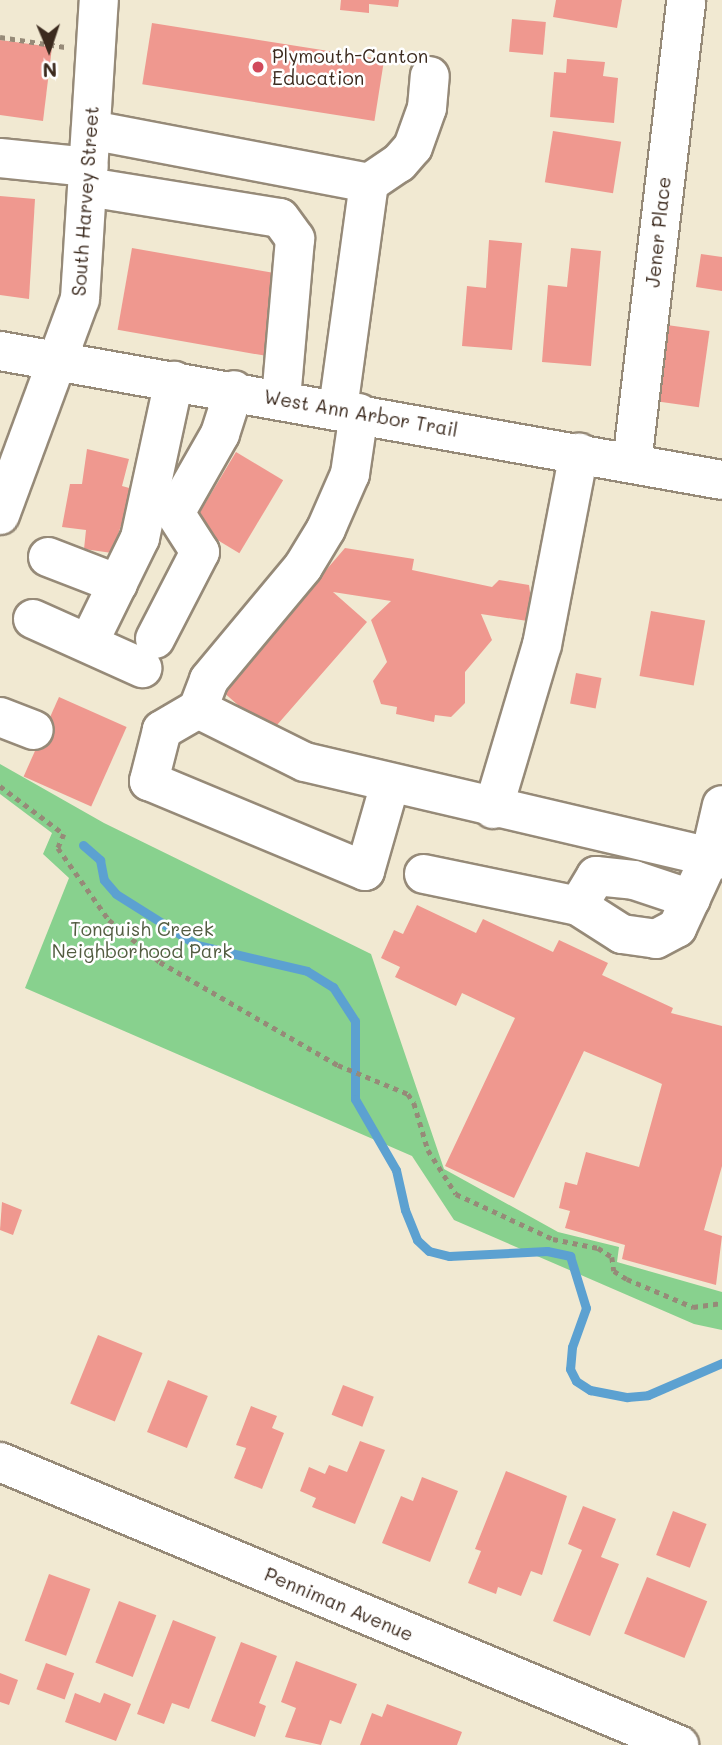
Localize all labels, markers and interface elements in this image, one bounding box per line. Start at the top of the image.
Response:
north arrow [14,14,84,84]
place label: Plymouth-Canton Education [272,45,428,89]
text: N [42,58,57,83]
marker: Plymouth-Canton Education [250,59,266,75]
street label: South Harvey Street [67,105,103,297]
street label: Jener Place [641,175,675,289]
street label: West Ann Arbor Trail [262,385,460,441]
park label: Tonquish Creek Neighborhood Park [52,918,232,962]
street label: Penniman Avenue [261,1562,417,1646]

